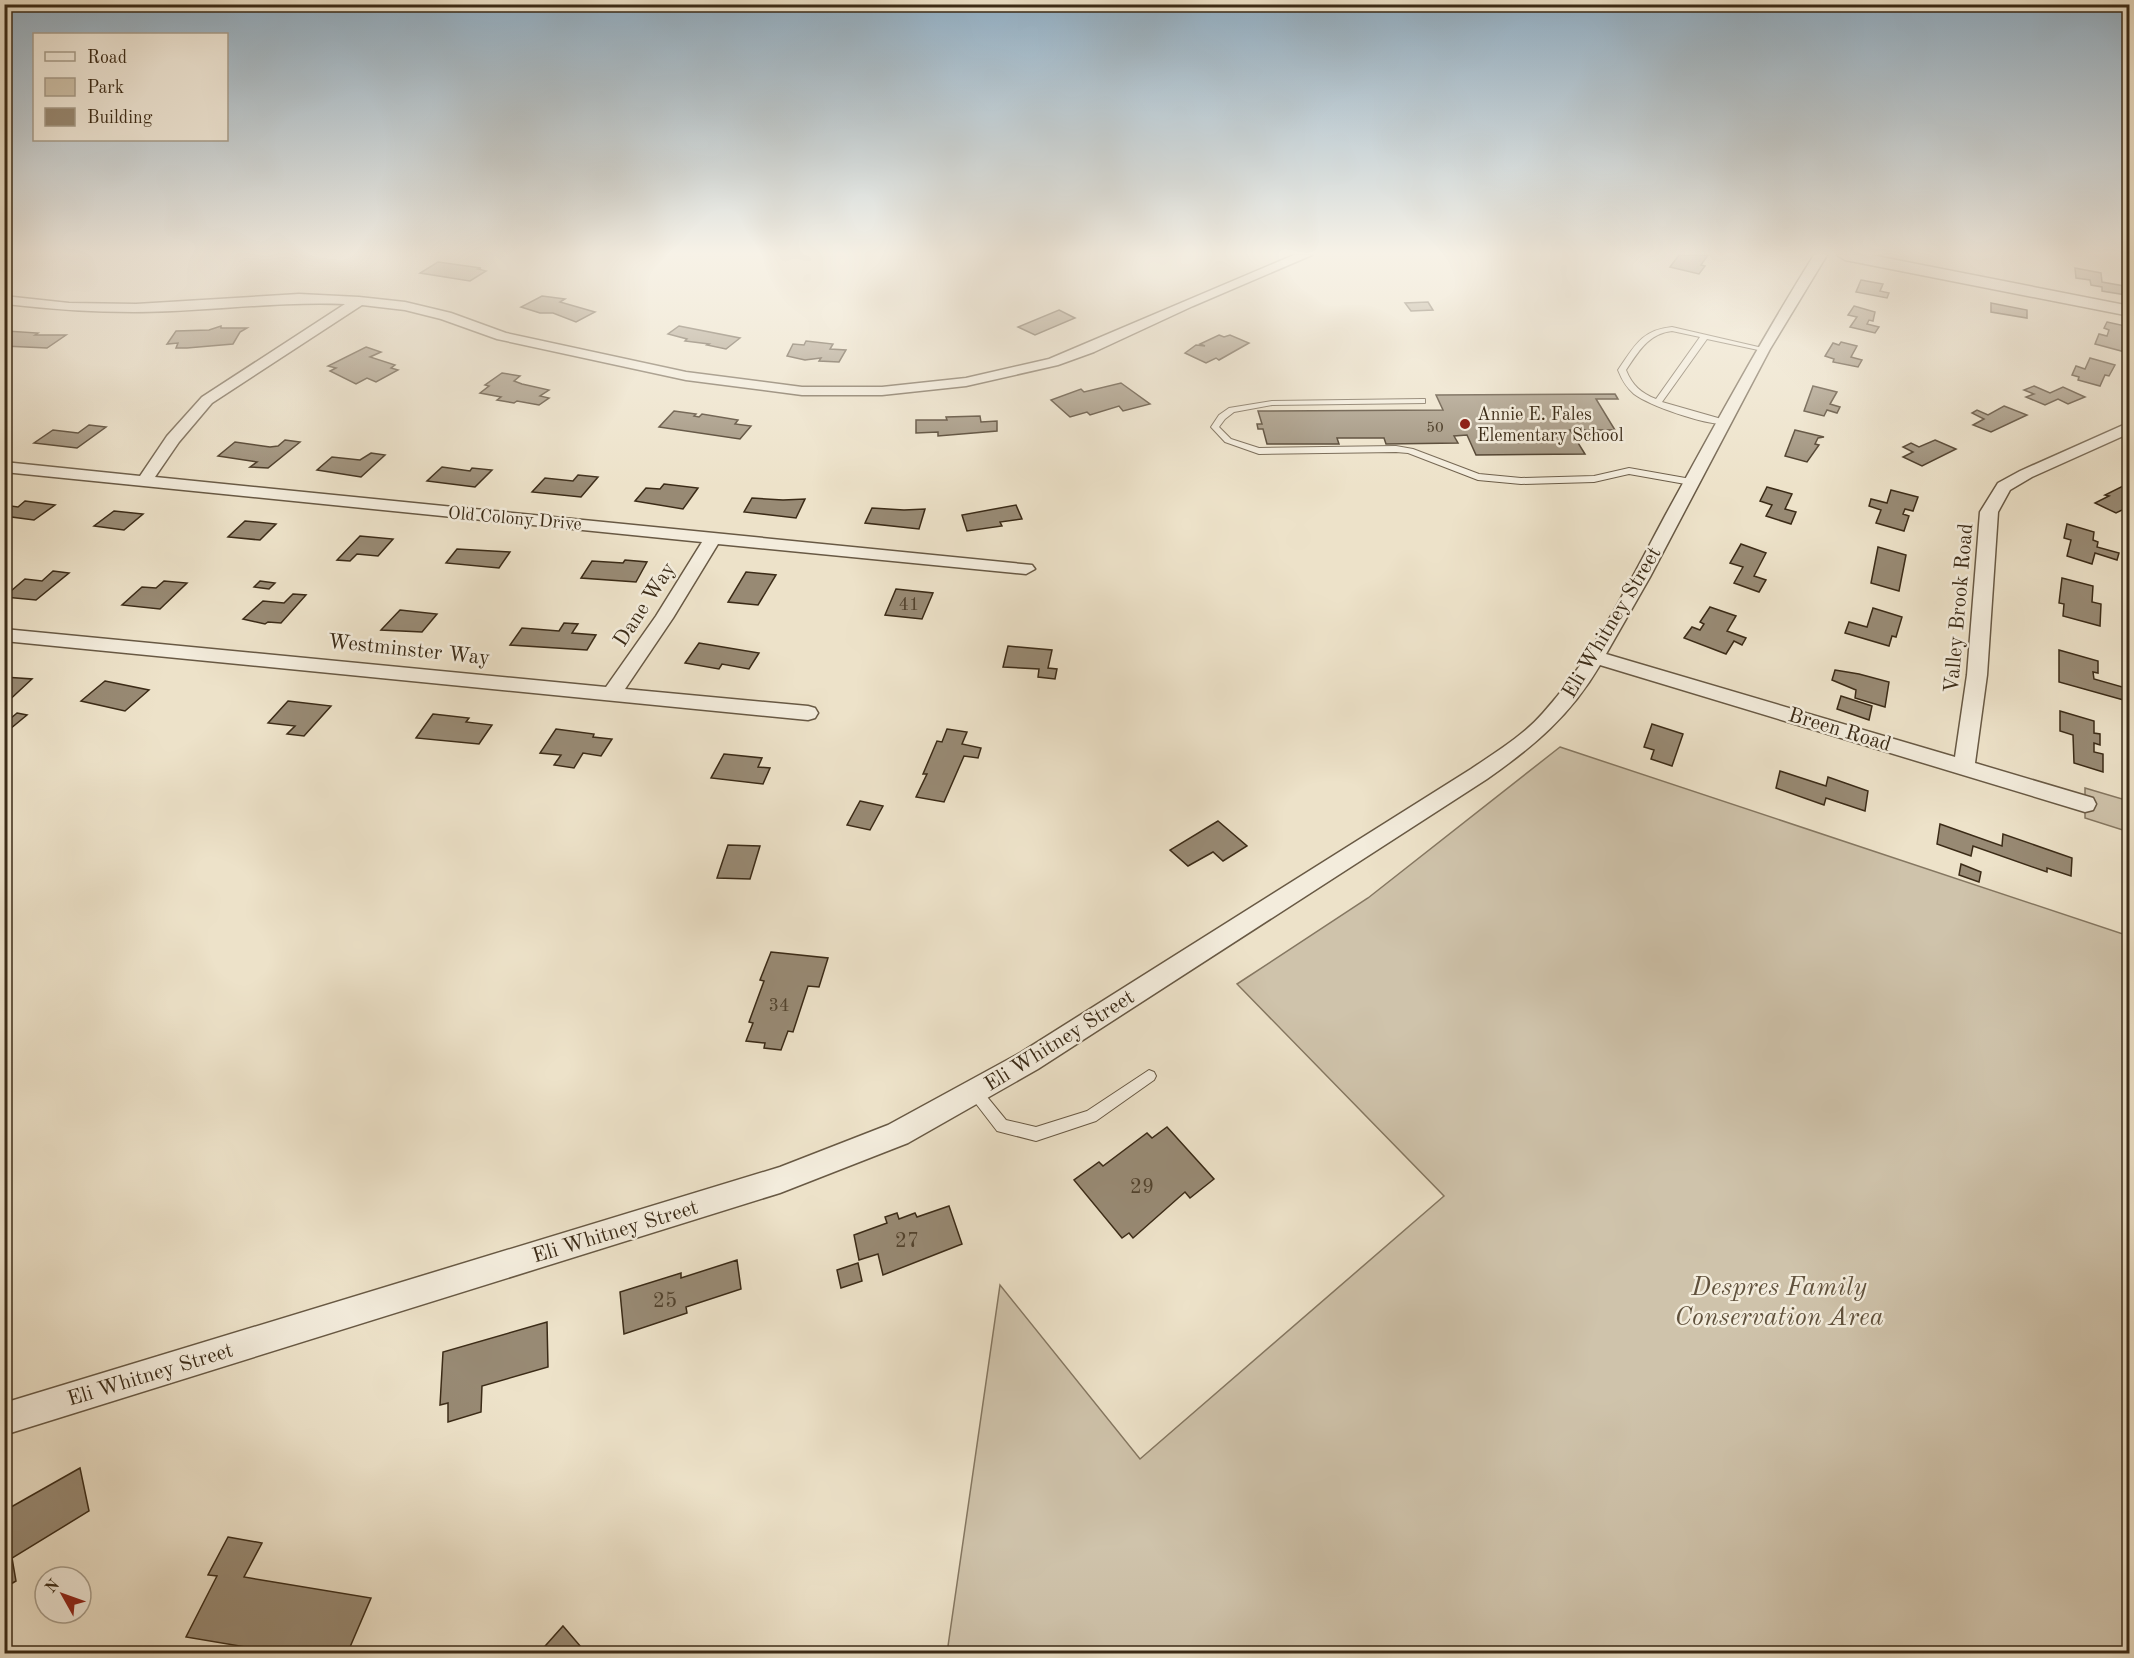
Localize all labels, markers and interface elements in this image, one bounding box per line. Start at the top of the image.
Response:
legend [33,33,228,141]
text: Road [87,49,127,67]
text: Park [87,79,124,97]
text: Building [87,109,153,127]
place label: Annie E. Fales Elementary School [1477,406,1624,445]
marker: Annie E. Fales Elementary School [1458,417,1472,431]
house number: 50 [1426,421,1444,436]
street label: Old Colony Drive [447,504,583,534]
street label: Valley Brook Road [1942,522,1977,694]
street label: Eli Whitney Street [1559,544,1666,702]
street label: Dane Way [610,559,680,651]
house number: 41 [899,596,919,614]
street label: Westminster Way [327,632,491,669]
street label: Breen Road [1786,705,1894,756]
street label: Eli Whitney Street [981,987,1138,1096]
house number: 34 [769,997,789,1015]
house number: 29 [1130,1177,1154,1198]
street label: Eli Whitney Street [530,1197,701,1268]
house number: 27 [895,1231,919,1252]
park label: Despres Family Conservation Area [1674,1275,1884,1331]
house number: 25 [653,1291,677,1312]
street label: Eli Whitney Street [65,1340,236,1411]
north arrow [33,1565,93,1625]
text: N [43,1576,64,1596]

